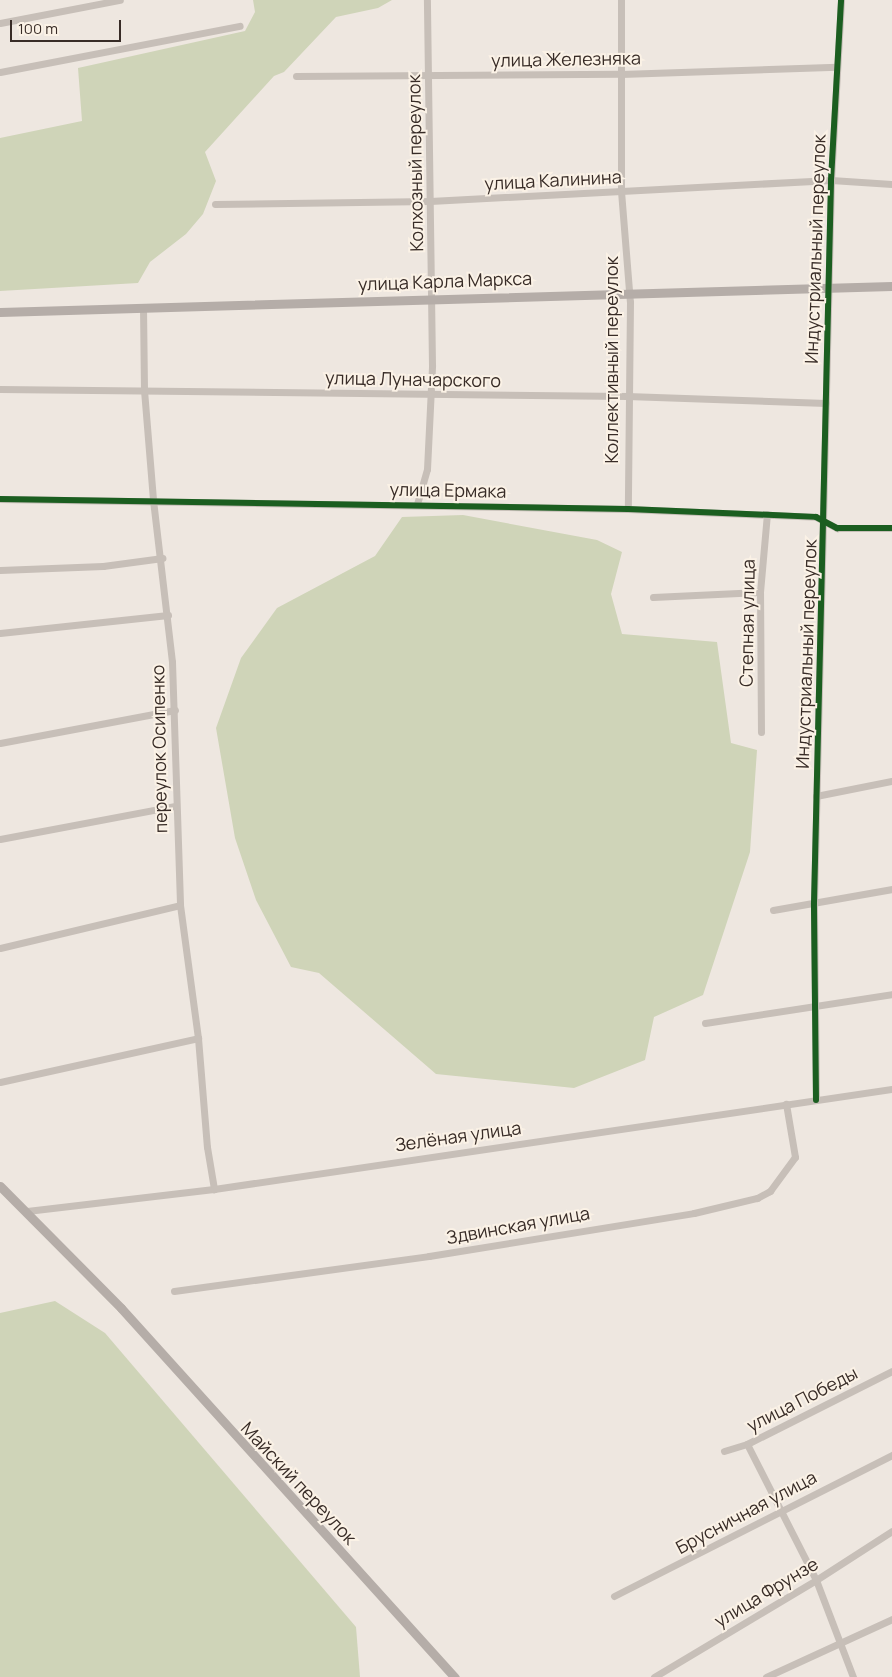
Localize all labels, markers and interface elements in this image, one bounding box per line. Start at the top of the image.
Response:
scale bar [12,10,124,42]
text: 100 m [18,18,58,39]
street label: улица Железняка [491,47,641,71]
street label: Колхозный переулок [403,74,427,252]
street label: Индустриальный переулок [800,134,830,364]
street label: улица Калинина [484,166,622,194]
street label: Коллективный переулок [600,256,622,464]
street label: улица Карла Маркса [358,267,532,295]
street label: улица Луначарского [325,367,501,391]
street label: улица Ермака [389,478,507,502]
street label: Индустриальный переулок [791,539,821,769]
street label: Степная улица [735,559,759,687]
street label: переулок Осипенко [147,665,171,833]
street label: Зелёная улица [394,1116,522,1156]
street label: Здвинская улица [445,1202,591,1248]
street label: улица Победы [743,1362,861,1436]
street label: Майский переулок [237,1417,361,1549]
street label: Брусничная улица [672,1466,820,1558]
street label: улица Фрунзе [710,1553,822,1631]

